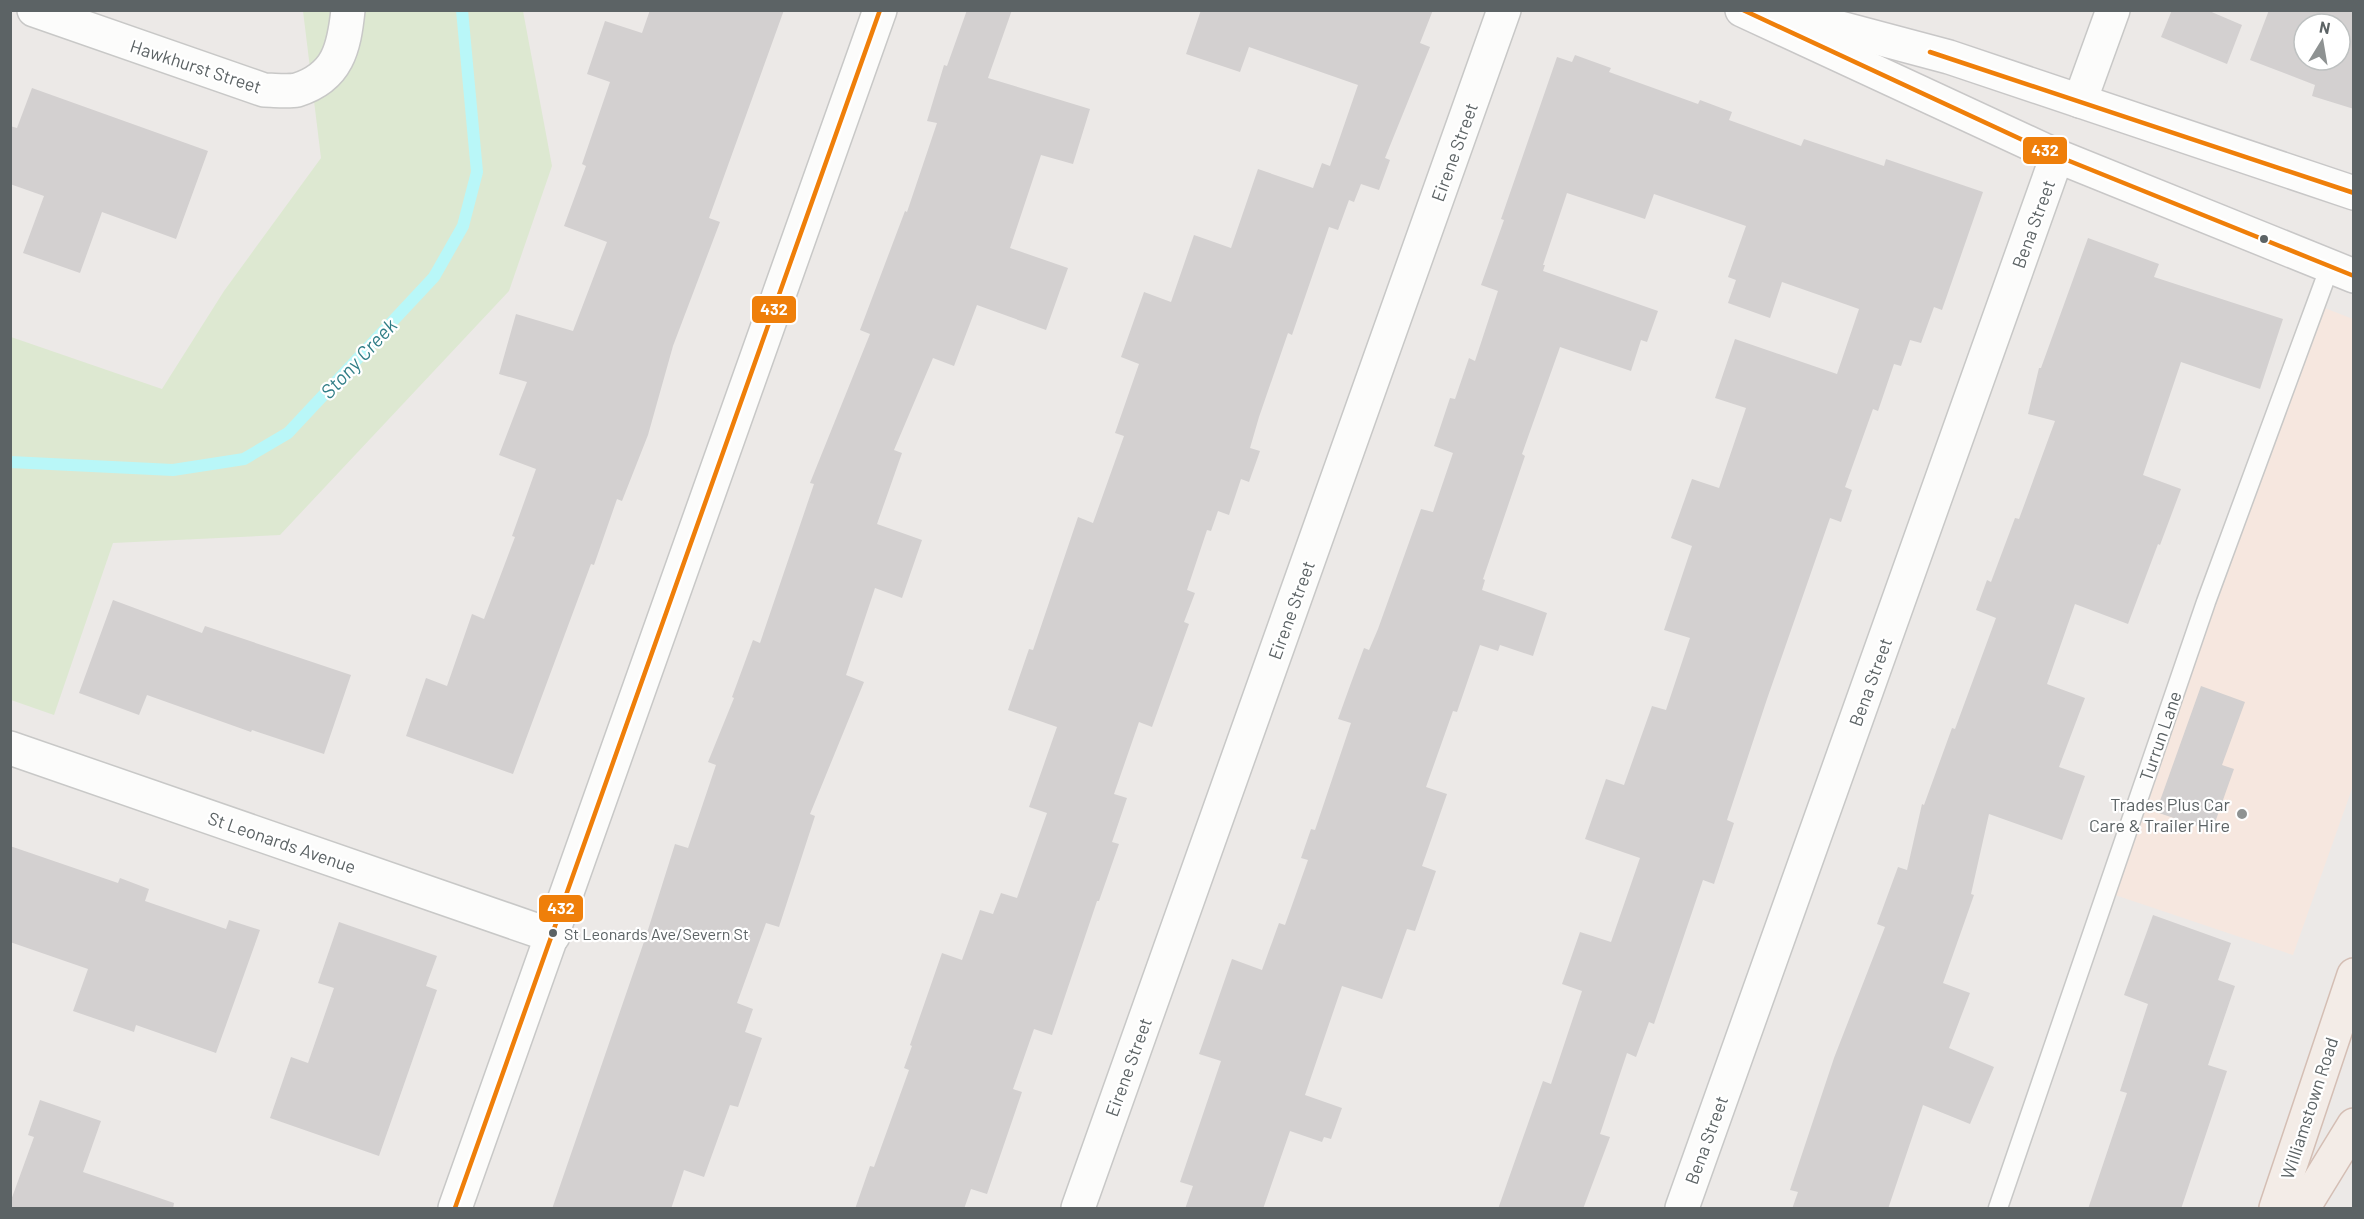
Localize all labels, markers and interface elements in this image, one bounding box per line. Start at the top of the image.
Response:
north arrow [2292,12,2352,72]
text: N [2318,16,2332,37]
street label: Hawkhurst Street [128,34,264,98]
street label: Eirene Street [1426,100,1482,204]
line badge: 432 [2022,136,2068,165]
text: 432 [2031,140,2059,159]
street label: Bena Street [2007,177,2059,271]
unlabelled marker [2258,233,2270,245]
line badge: 432 [751,295,797,324]
text: 432 [760,299,788,318]
water label: Stony Creek [315,313,401,403]
street label: Eirene Street [1263,558,1319,662]
street label: Bena Street [1844,635,1896,729]
street label: Turrun Lane [2134,688,2186,784]
place label: Trades Plus Car Care & Trailer Hire [2089,793,2230,836]
street label: St Leonards Avenue [205,806,359,878]
marker: Trades Plus Car Care & Trailer Hire [2235,807,2249,821]
line badge: 432 [538,894,584,923]
text: 432 [547,898,575,917]
place label: St Leonards Ave/Severn St [564,924,749,943]
marker: St Leonards Ave/Severn St [547,927,559,939]
street label: Eirene Street [1100,1015,1156,1119]
street label: Williamstown Road [2276,1034,2342,1182]
street label: Bena Street [1680,1093,1732,1187]

